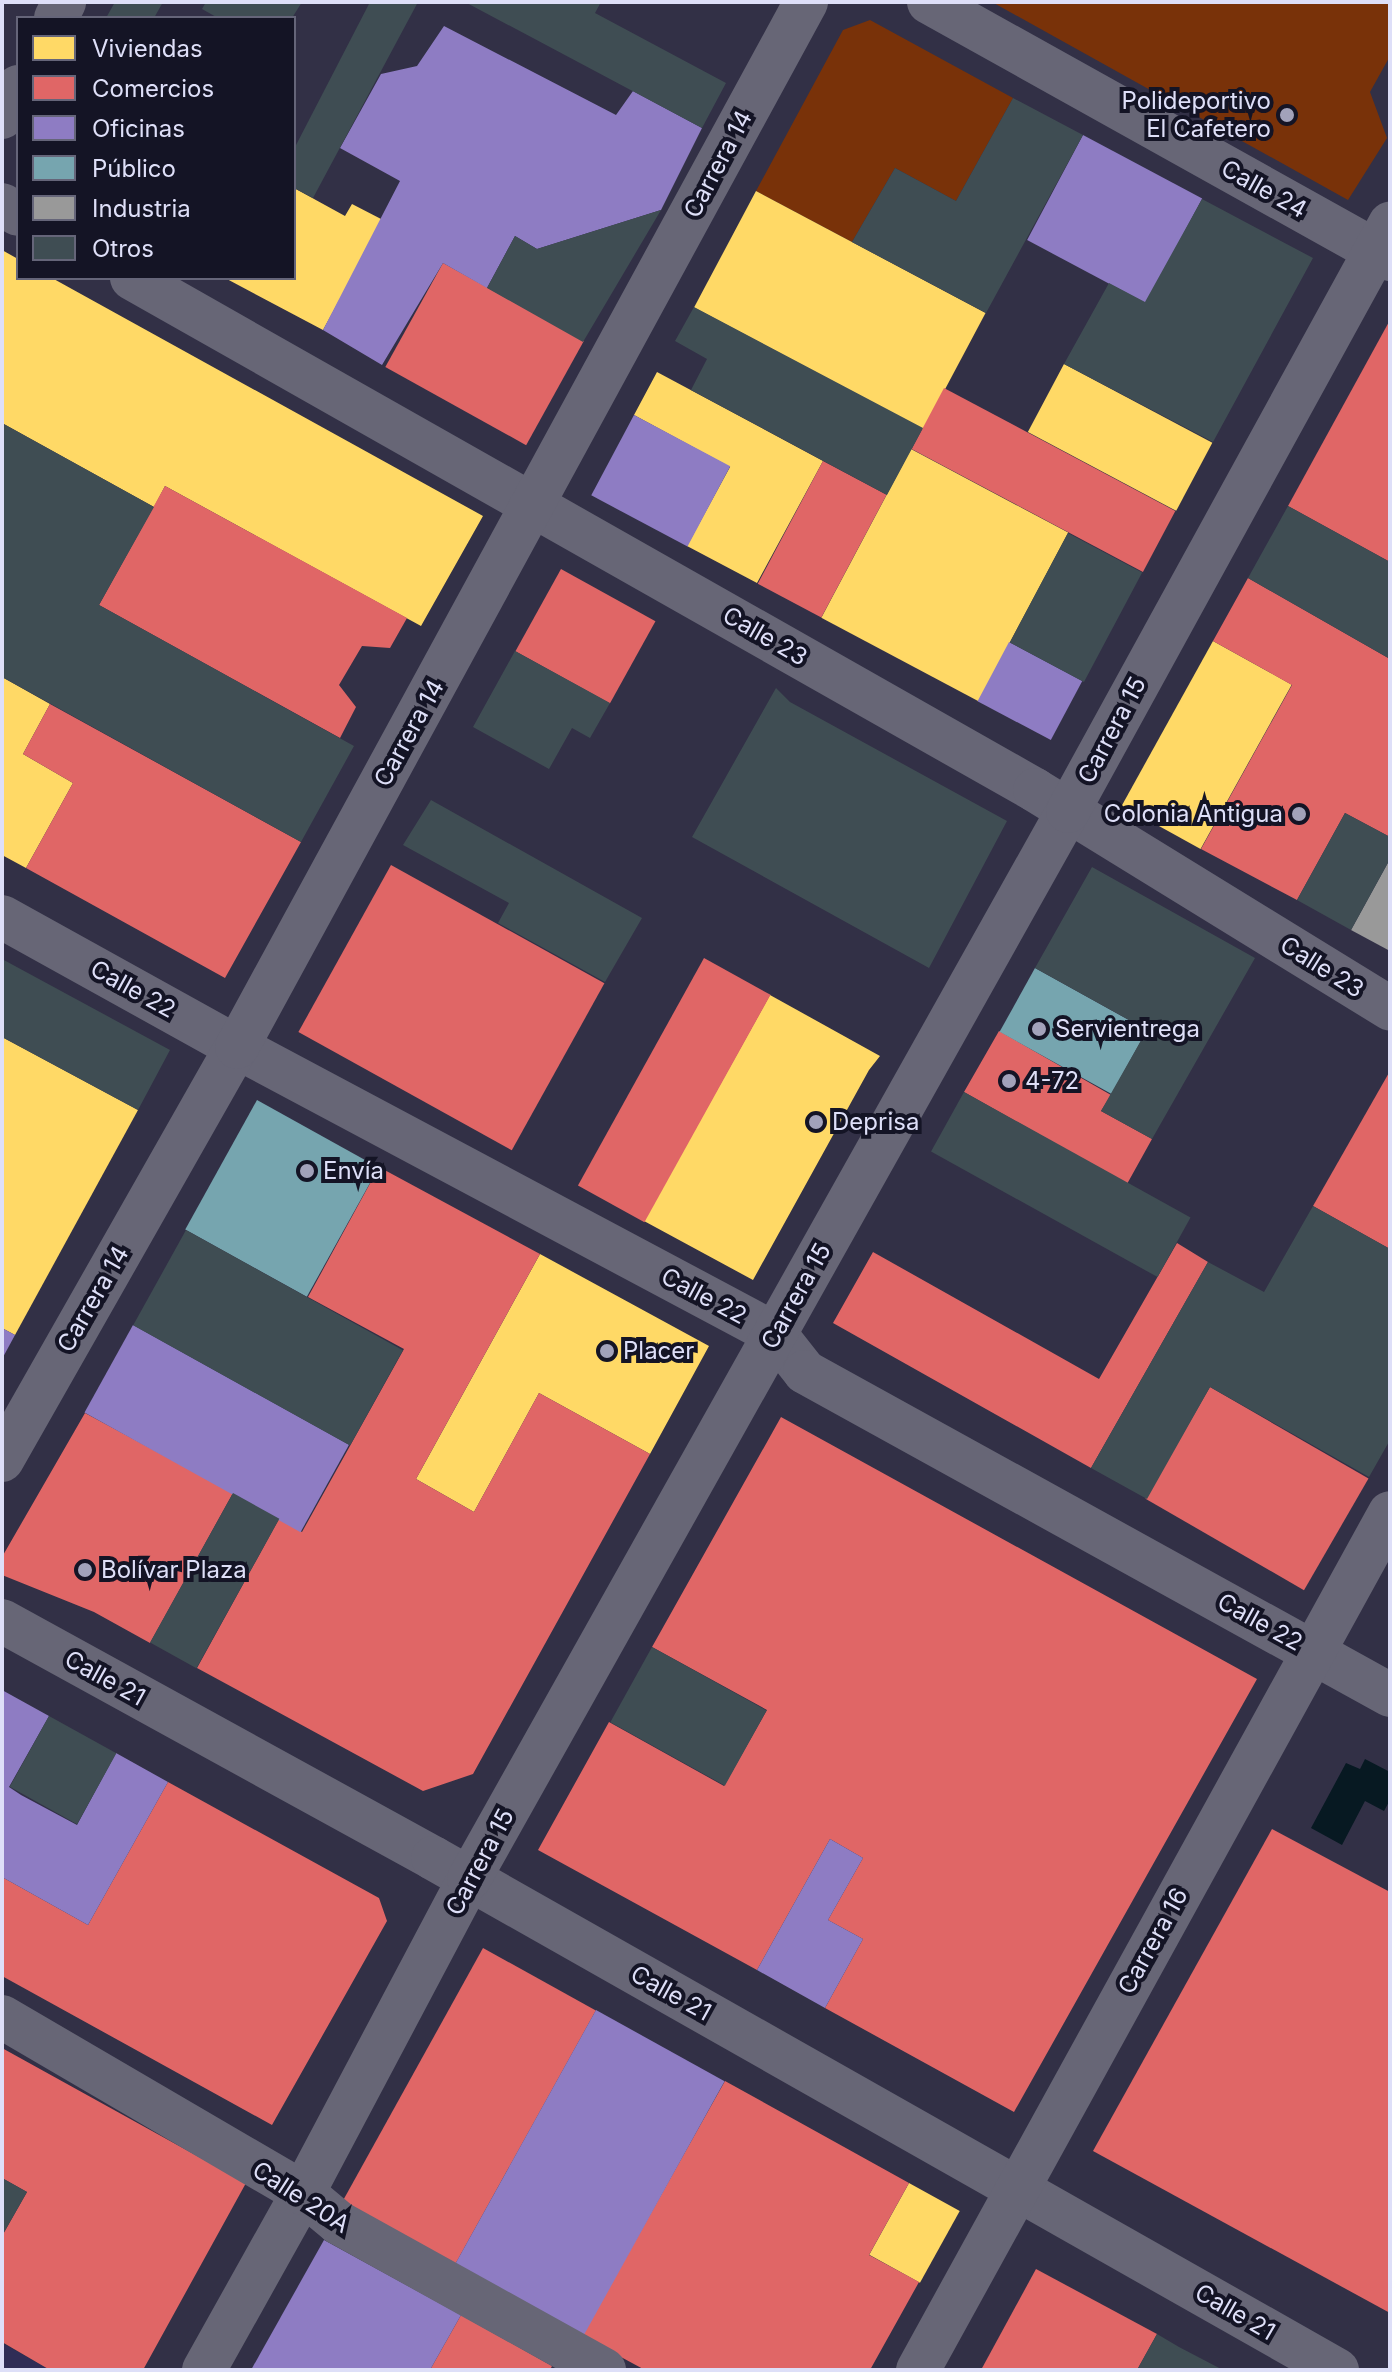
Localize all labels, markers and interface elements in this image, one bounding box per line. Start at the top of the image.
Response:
legend [16,16,296,280]
text: Viviendas [92,34,203,63]
text: Comercios [92,74,214,103]
place label: Polideportivo El Cafetero [1122,87,1271,143]
street label: Carrera 14 [678,105,758,223]
marker: Polideportivo El Cafetero [1278,106,1296,124]
text: Oficinas [92,114,185,143]
text: Público [92,154,176,183]
street label: Calle 24 [1216,154,1312,224]
text: Industria [92,194,191,223]
text: Otros [92,234,154,263]
street label: Calle 23 [718,600,812,672]
street label: Carrera 15 [1072,672,1152,788]
street label: Carrera 14 [368,675,450,791]
place label: Colonia Antigua [1104,800,1283,828]
marker: Colonia Antigua [1290,805,1308,823]
street label: Calle 23 [1275,930,1369,1004]
street label: Calle 22 [86,954,180,1024]
place label: Servientrega [1055,1015,1200,1043]
marker: Servientrega [1030,1020,1048,1038]
place label: 4-72 [1025,1067,1079,1095]
marker: 4-72 [1000,1072,1018,1090]
place label: Deprisa [832,1108,919,1136]
marker: Deprisa [807,1113,825,1131]
place label: Envía [323,1157,384,1185]
marker: Envía [298,1162,316,1180]
street label: Carrera 15 [755,1238,837,1354]
street label: Carrera 14 [51,1241,135,1357]
street label: Calle 22 [656,1262,752,1330]
place label: Placer [623,1337,694,1365]
marker: Placer [598,1342,616,1360]
place label: Bolívar Plaza [101,1556,247,1584]
marker: Bolívar Plaza [76,1561,94,1579]
street label: Calle 22 [1213,1587,1307,1657]
street label: Calle 21 [60,1644,150,1712]
street label: Carrera 15 [440,1804,520,1920]
street label: Carrera 16 [1112,1883,1194,1999]
street label: Calle 21 [626,1959,716,2027]
street label: Calle 20A [247,2155,355,2239]
street label: Calle 21 [1190,2278,1280,2346]

